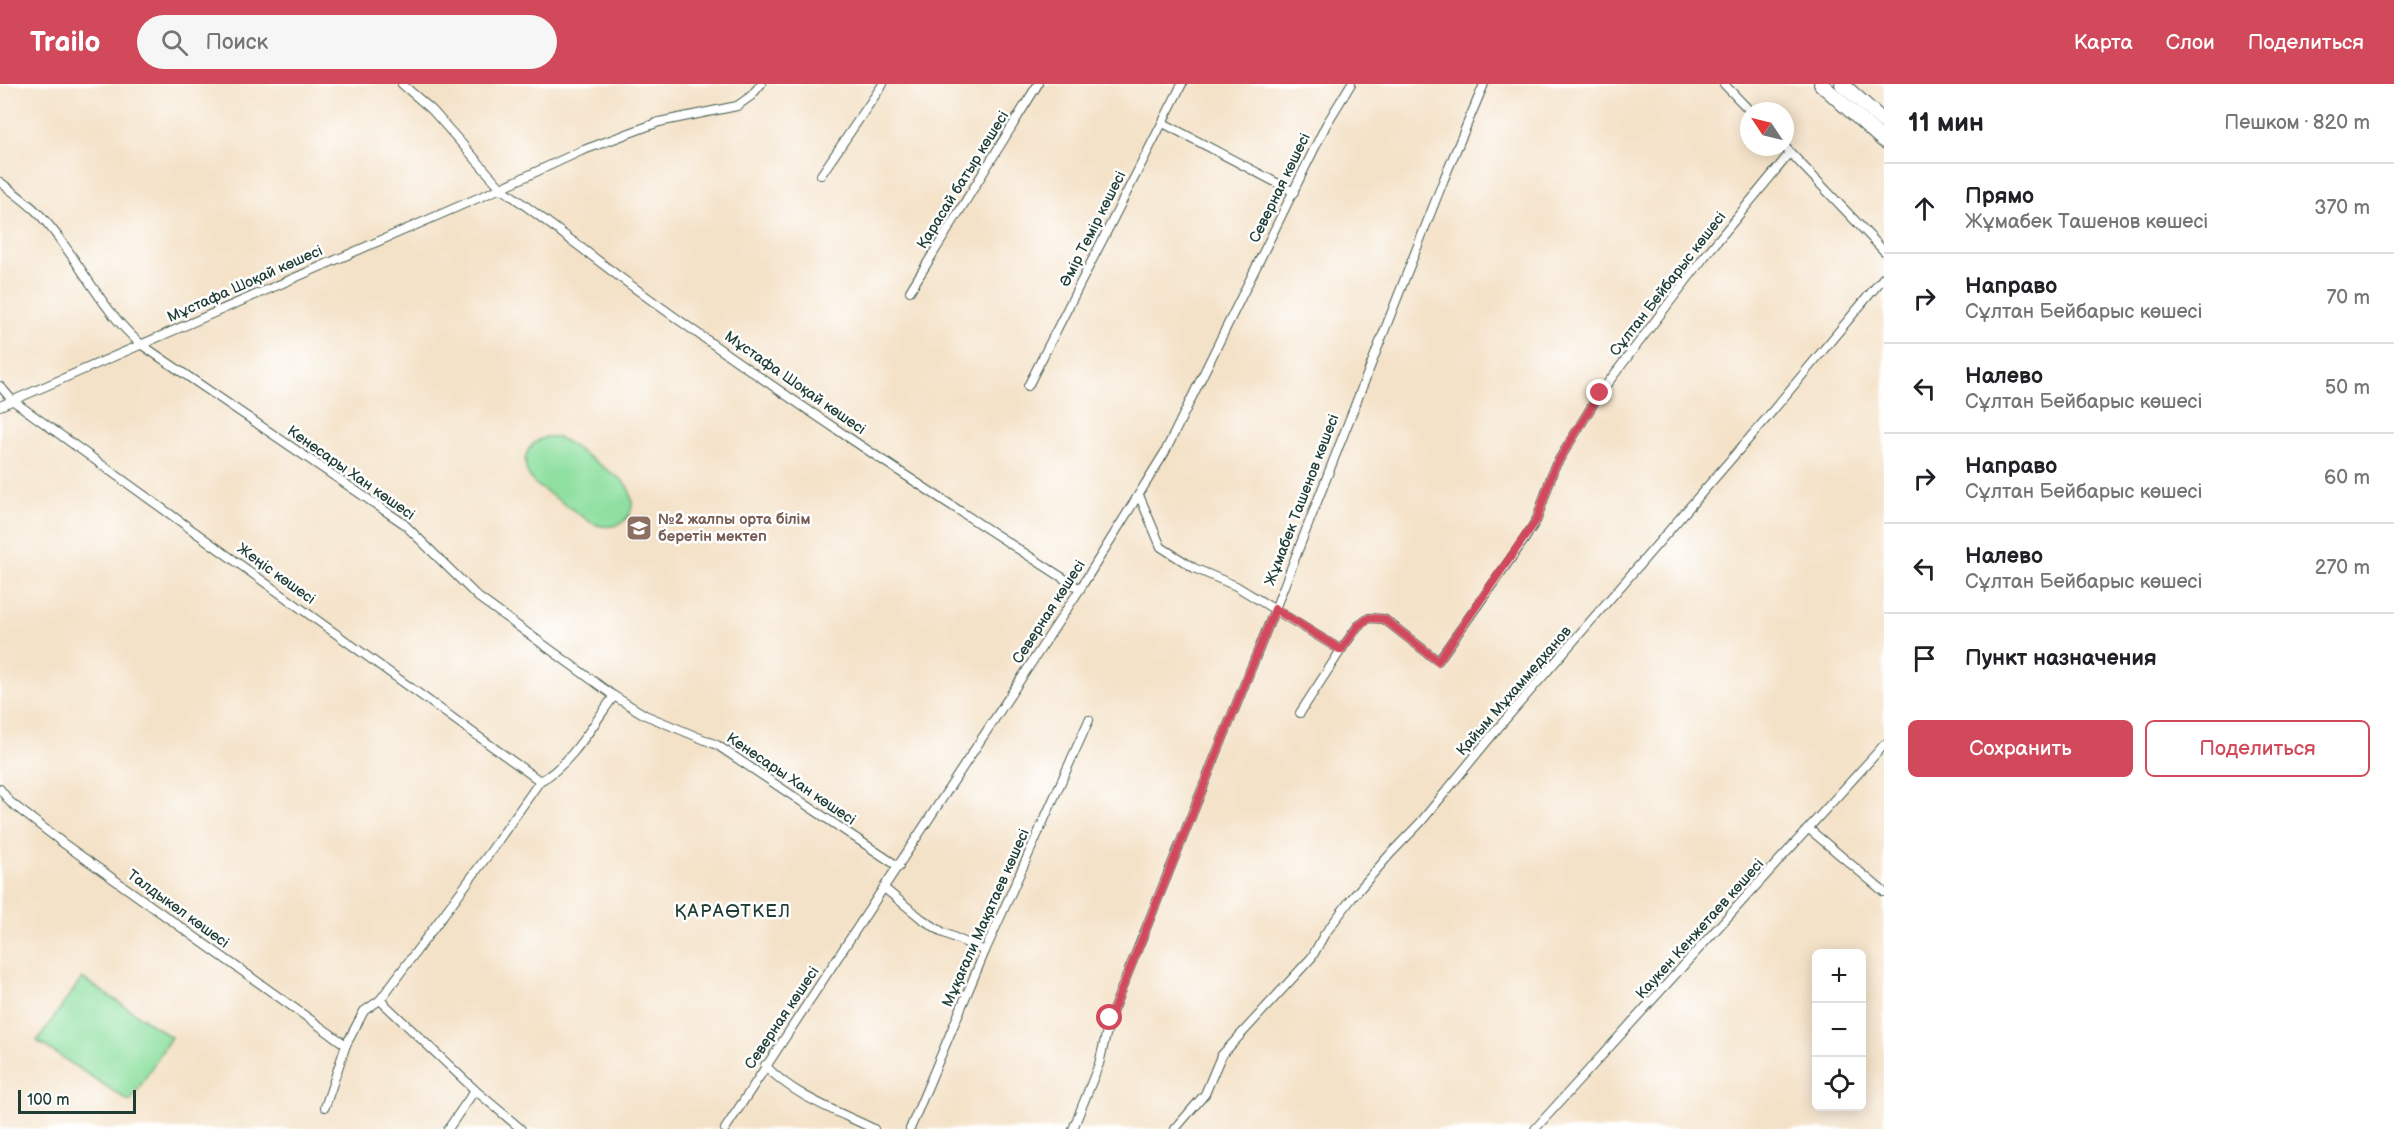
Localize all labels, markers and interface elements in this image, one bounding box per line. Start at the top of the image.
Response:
search box [137,15,557,69]
text: Trailo [30,26,101,59]
icon: search [158,26,191,59]
text: Поиск [206,29,268,56]
text: Карта [2074,30,2133,55]
text: Слои [2166,30,2215,55]
text: Поделиться [2248,30,2364,55]
north arrow [1740,102,1794,156]
street label: Қарасай батыр көшесі [913,108,1013,252]
text: 11 мин [1908,108,1984,139]
text: Пешком · 820 m [2224,111,2370,135]
street label: Северная көшесі [1245,130,1315,246]
street label: Әмір Темір көшесі [1056,168,1130,290]
text: Прямо [1965,183,2034,210]
icon: ahead [1908,192,1941,225]
text: 370 m [2314,196,2370,220]
street label: Сұлтан Бейбарыс көшесі [1606,208,1730,360]
text: Жұмабек Ташенов көшесі [1965,210,2208,234]
street label: Мұстафа Шоқай көшесі [164,241,326,327]
text: Направо [1965,273,2057,300]
icon: right [1908,282,1941,315]
text: 70 m [2326,286,2370,310]
text: Сұлтан Бейбарыс көшесі [1965,300,2202,324]
street label: Мұстафа Шоқай көшесі [721,327,869,439]
text: Налево [1965,363,2043,390]
icon: left [1908,372,1941,405]
text: 50 m [2325,376,2370,400]
route end [1586,379,1612,405]
text: Сұлтан Бейбарыс көшесі [1965,390,2202,414]
street label: Жұмабек Ташенов көшесі [1260,411,1344,589]
street label: Кенесары Хан көшесі [283,422,419,524]
text: Направо [1965,453,2057,480]
icon: right [1908,462,1941,495]
text: 60 m [2324,466,2370,490]
text: Сұлтан Бейбарыс көшесі [1965,480,2202,504]
place label: №2 жалпы орта білім беретін мектеп [658,510,810,546]
school or university icon: №2 жалпы орта білім беретін мектеп [624,513,654,543]
street label: Жеңіс көшесі [233,539,319,609]
text: Налево [1965,543,2043,570]
icon: left [1908,552,1941,585]
text: 270 m [2315,556,2370,580]
street label: Северная көшесі [1008,557,1090,667]
text: Сұлтан Бейбарыс көшесі [1965,570,2202,594]
street label: Қайым Мұхаммедханов [1452,622,1576,760]
icon: arrive [1908,642,1941,675]
text: Пункт назначения [1965,645,2157,672]
button: Сохранить [1908,720,2133,777]
button: Поделиться [2145,720,2370,777]
street label: Кенесары Хан көшесі [723,729,859,829]
street label: Мұқағали Мақатаев көшесі [938,826,1034,1010]
street label: Каукен Кенжетаев көшесі [1632,855,1768,1003]
street label: Талдыкөл көшесі [123,866,233,952]
district label: ҚАРАӨТКЕЛ [675,901,791,922]
map controls [1812,949,1866,1111]
button: + [1812,949,1866,1003]
street label: Северная көшесі [741,963,823,1073]
button: − [1812,1003,1866,1057]
route start [1096,1004,1122,1030]
button: locate [1812,1057,1866,1111]
scale bar [18,1087,136,1114]
text: 100 m [27,1091,70,1110]

